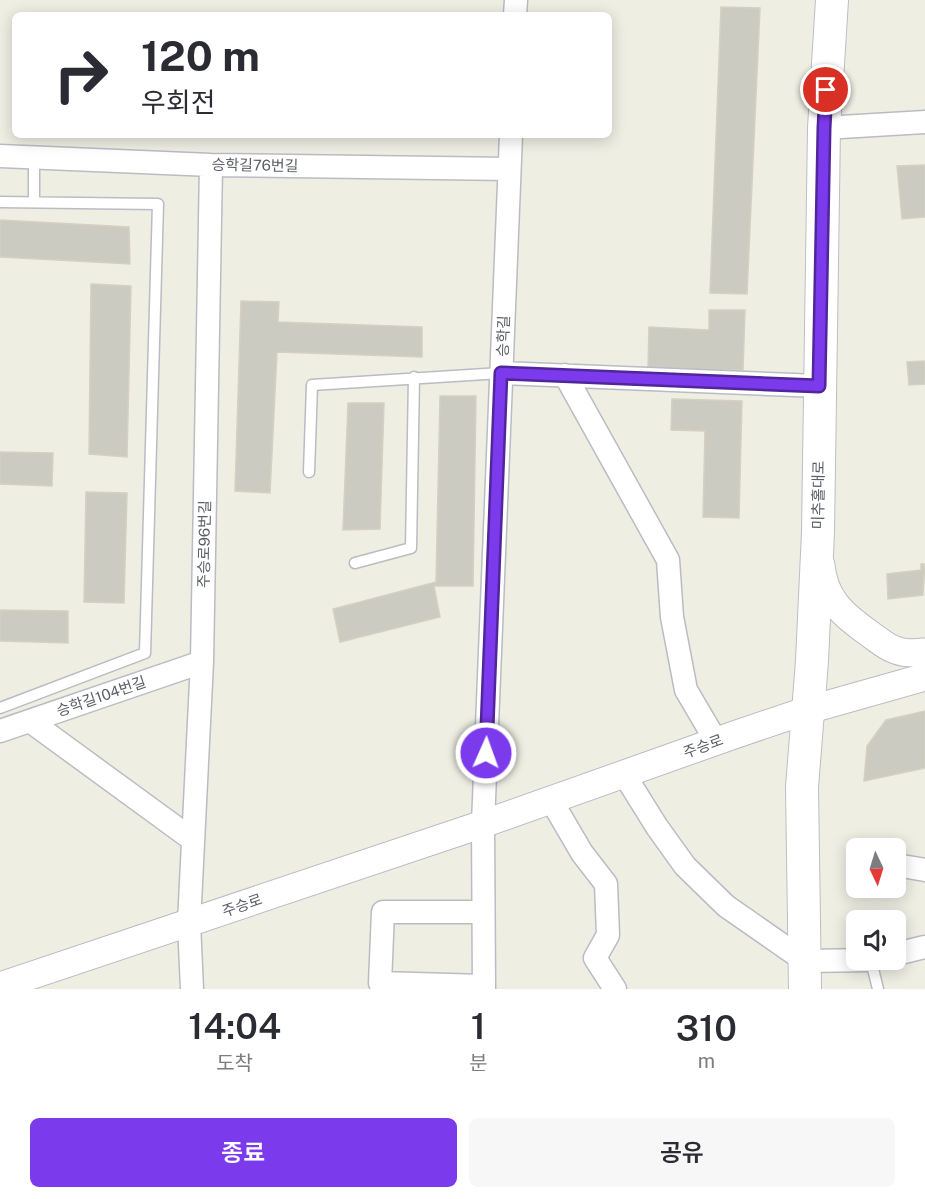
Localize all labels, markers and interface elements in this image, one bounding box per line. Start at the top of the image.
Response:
text: 120 m [141,31,260,80]
icon: right [42,36,120,114]
pin [800,64,851,115]
icon: arrive [809,73,842,106]
text: 우회전 [141,86,216,118]
street label: 승학길76번길 [211,156,299,174]
street label: 승학길 [494,315,512,357]
street label: 미추홀대로 [809,460,827,530]
street label: 주승로96번길 [195,500,213,588]
street label: 승학길104번길 [54,673,148,719]
position arrow [454,721,518,785]
street label: 주승로 [681,731,725,761]
north arrow [846,838,906,898]
map controls [846,838,906,970]
street label: 주승로 [220,890,264,920]
button: sound [846,910,906,970]
text: 14:04 [188,1005,281,1047]
text: 1 [471,1005,486,1047]
text: 310 [676,1007,737,1049]
text: m [698,1049,715,1073]
text: 도착 [216,1051,253,1075]
text: 분 [469,1051,488,1075]
button: 종료 [30,1118,457,1187]
button: 공유 [469,1118,895,1187]

